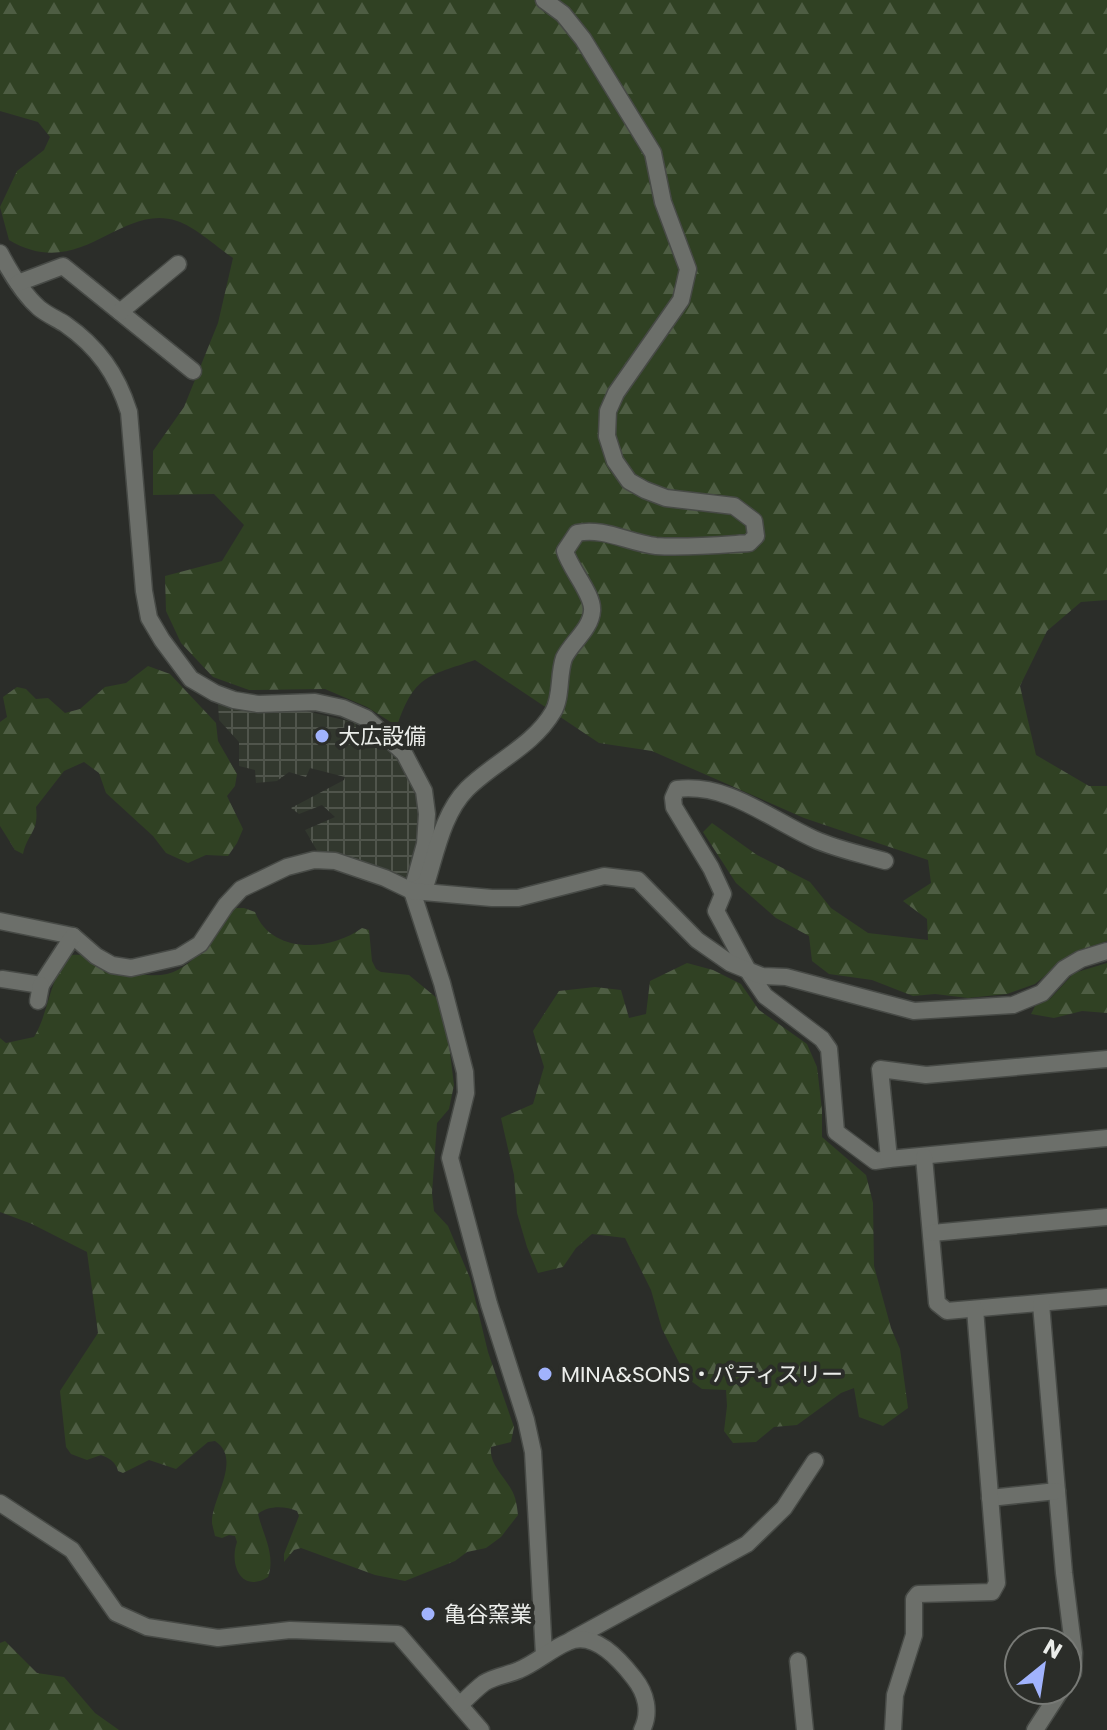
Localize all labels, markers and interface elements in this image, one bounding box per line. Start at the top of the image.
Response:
place label: 大広設備 [338,721,426,752]
marker: 大広設備 [313,727,331,745]
place label: MINA&SONS・パティスリー [561,1359,843,1390]
marker: MINA&SONS・パティスリー [536,1365,554,1383]
place label: 亀谷窯業 [444,1599,532,1630]
marker: 亀谷窯業 [419,1605,437,1623]
north arrow [1003,1626,1083,1706]
text: N [1038,1632,1068,1667]

